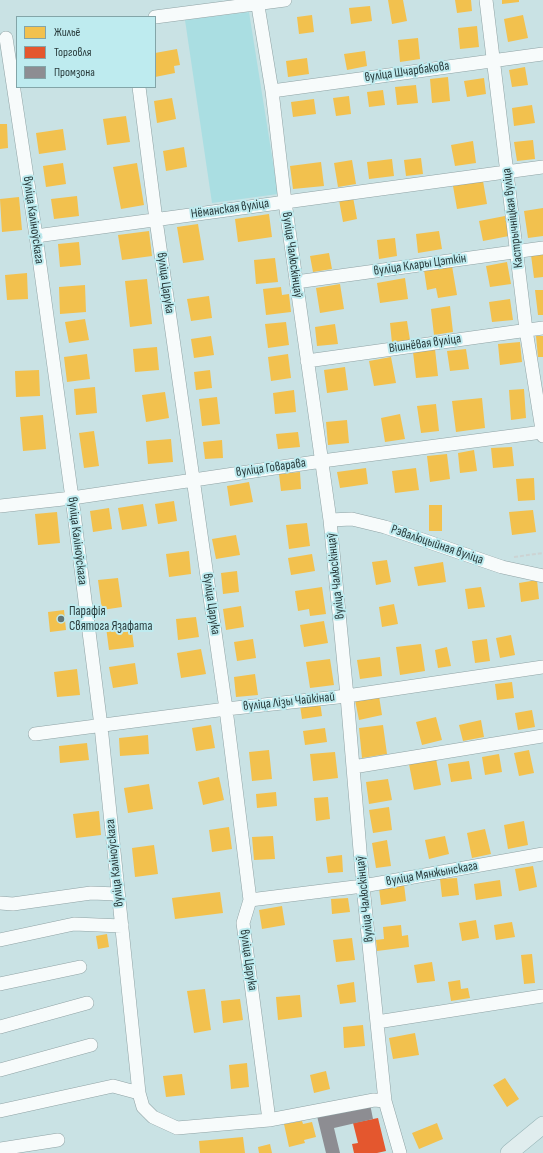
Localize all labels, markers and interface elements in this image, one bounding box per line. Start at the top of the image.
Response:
legend [16,16,156,88]
text: Жильё [54,25,80,40]
text: Торговля [54,45,91,60]
street label: вуліца Шчарбакова [364,58,450,86]
text: Промзона [54,65,95,80]
street label: Кастрычніцкая вуліца [499,167,527,269]
street label: вуліца Каліноўскага [19,175,47,265]
street label: Нёманская вуліца [190,196,270,222]
street label: вуліца Чалюскінцаў [278,211,306,299]
street label: вуліца Царука [153,251,177,315]
street label: вуліца Клары Цэткін [373,251,467,279]
street label: Вішнёвая вуліца [388,331,462,357]
street label: вуліца Говарава [235,455,307,481]
street label: вуліца Каліноўскага [64,496,90,586]
street label: Рэвалюцыйная вуліца [389,522,485,568]
street label: вуліца Чалюскінцаў [324,532,348,620]
street label: вуліца Царука [199,572,223,636]
place label: Парафія Святога Язафата [69,604,152,635]
marker: Парафія Святога Язафата [56,614,66,624]
street label: вуліца Лізы Чайкінай [242,689,336,715]
street label: вуліца Каліноўскага [103,818,127,908]
street label: вуліца Чалюскінцаў [353,855,377,943]
street label: вуліца Мянжынскага [385,858,479,890]
street label: вуліца Царука [236,928,260,992]

